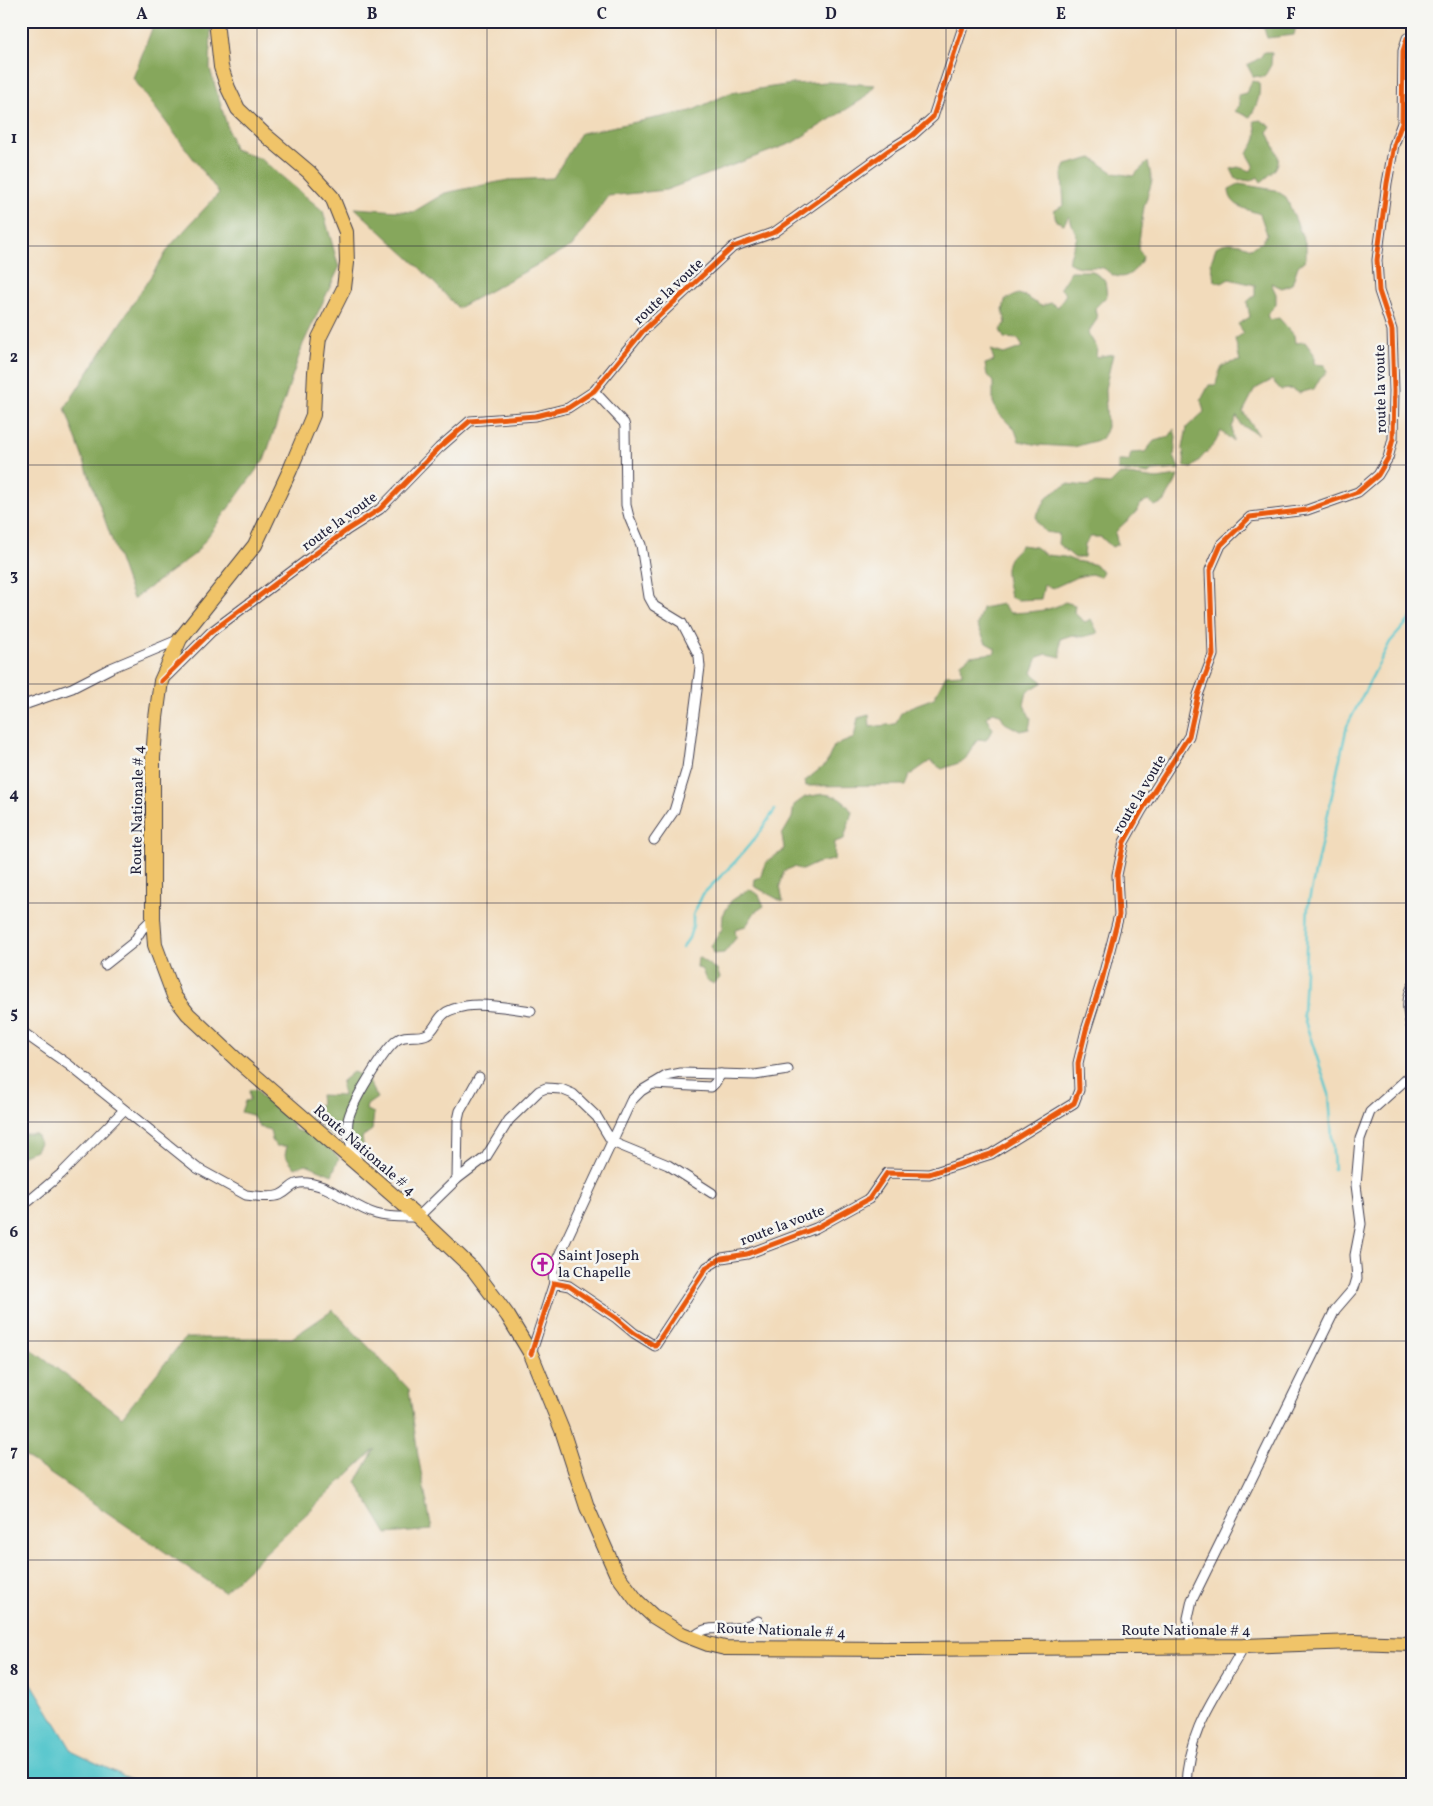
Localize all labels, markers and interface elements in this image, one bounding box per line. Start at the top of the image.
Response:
text: A [136,4,148,26]
text: B [367,4,378,26]
text: C [597,4,607,26]
text: D [825,4,837,26]
text: E [1056,4,1066,26]
text: F [1286,4,1296,26]
text: 1 [11,128,17,150]
street label: route la voute [629,254,709,330]
street label: route la voute [1370,344,1393,434]
text: 2 [10,347,18,369]
street label: route la voute [298,488,382,557]
text: 3 [10,565,18,587]
street label: Route Nationale # 4 [127,745,150,875]
street label: route la voute [1108,751,1172,838]
text: 4 [9,784,19,806]
text: 5 [10,1003,18,1025]
street label: Route Nationale # 4 [308,1101,420,1202]
street label: route la voute [737,1201,828,1252]
text: 6 [10,1222,19,1244]
place label: Saint Joseph la Chapelle [558,1246,639,1284]
church icon: Saint Joseph la Chapelle [530,1252,554,1276]
text: 7 [10,1441,18,1463]
street label: Route Nationale # 4 [716,1619,846,1644]
street label: Route Nationale # 4 [1121,1621,1251,1642]
text: 8 [10,1660,18,1682]

